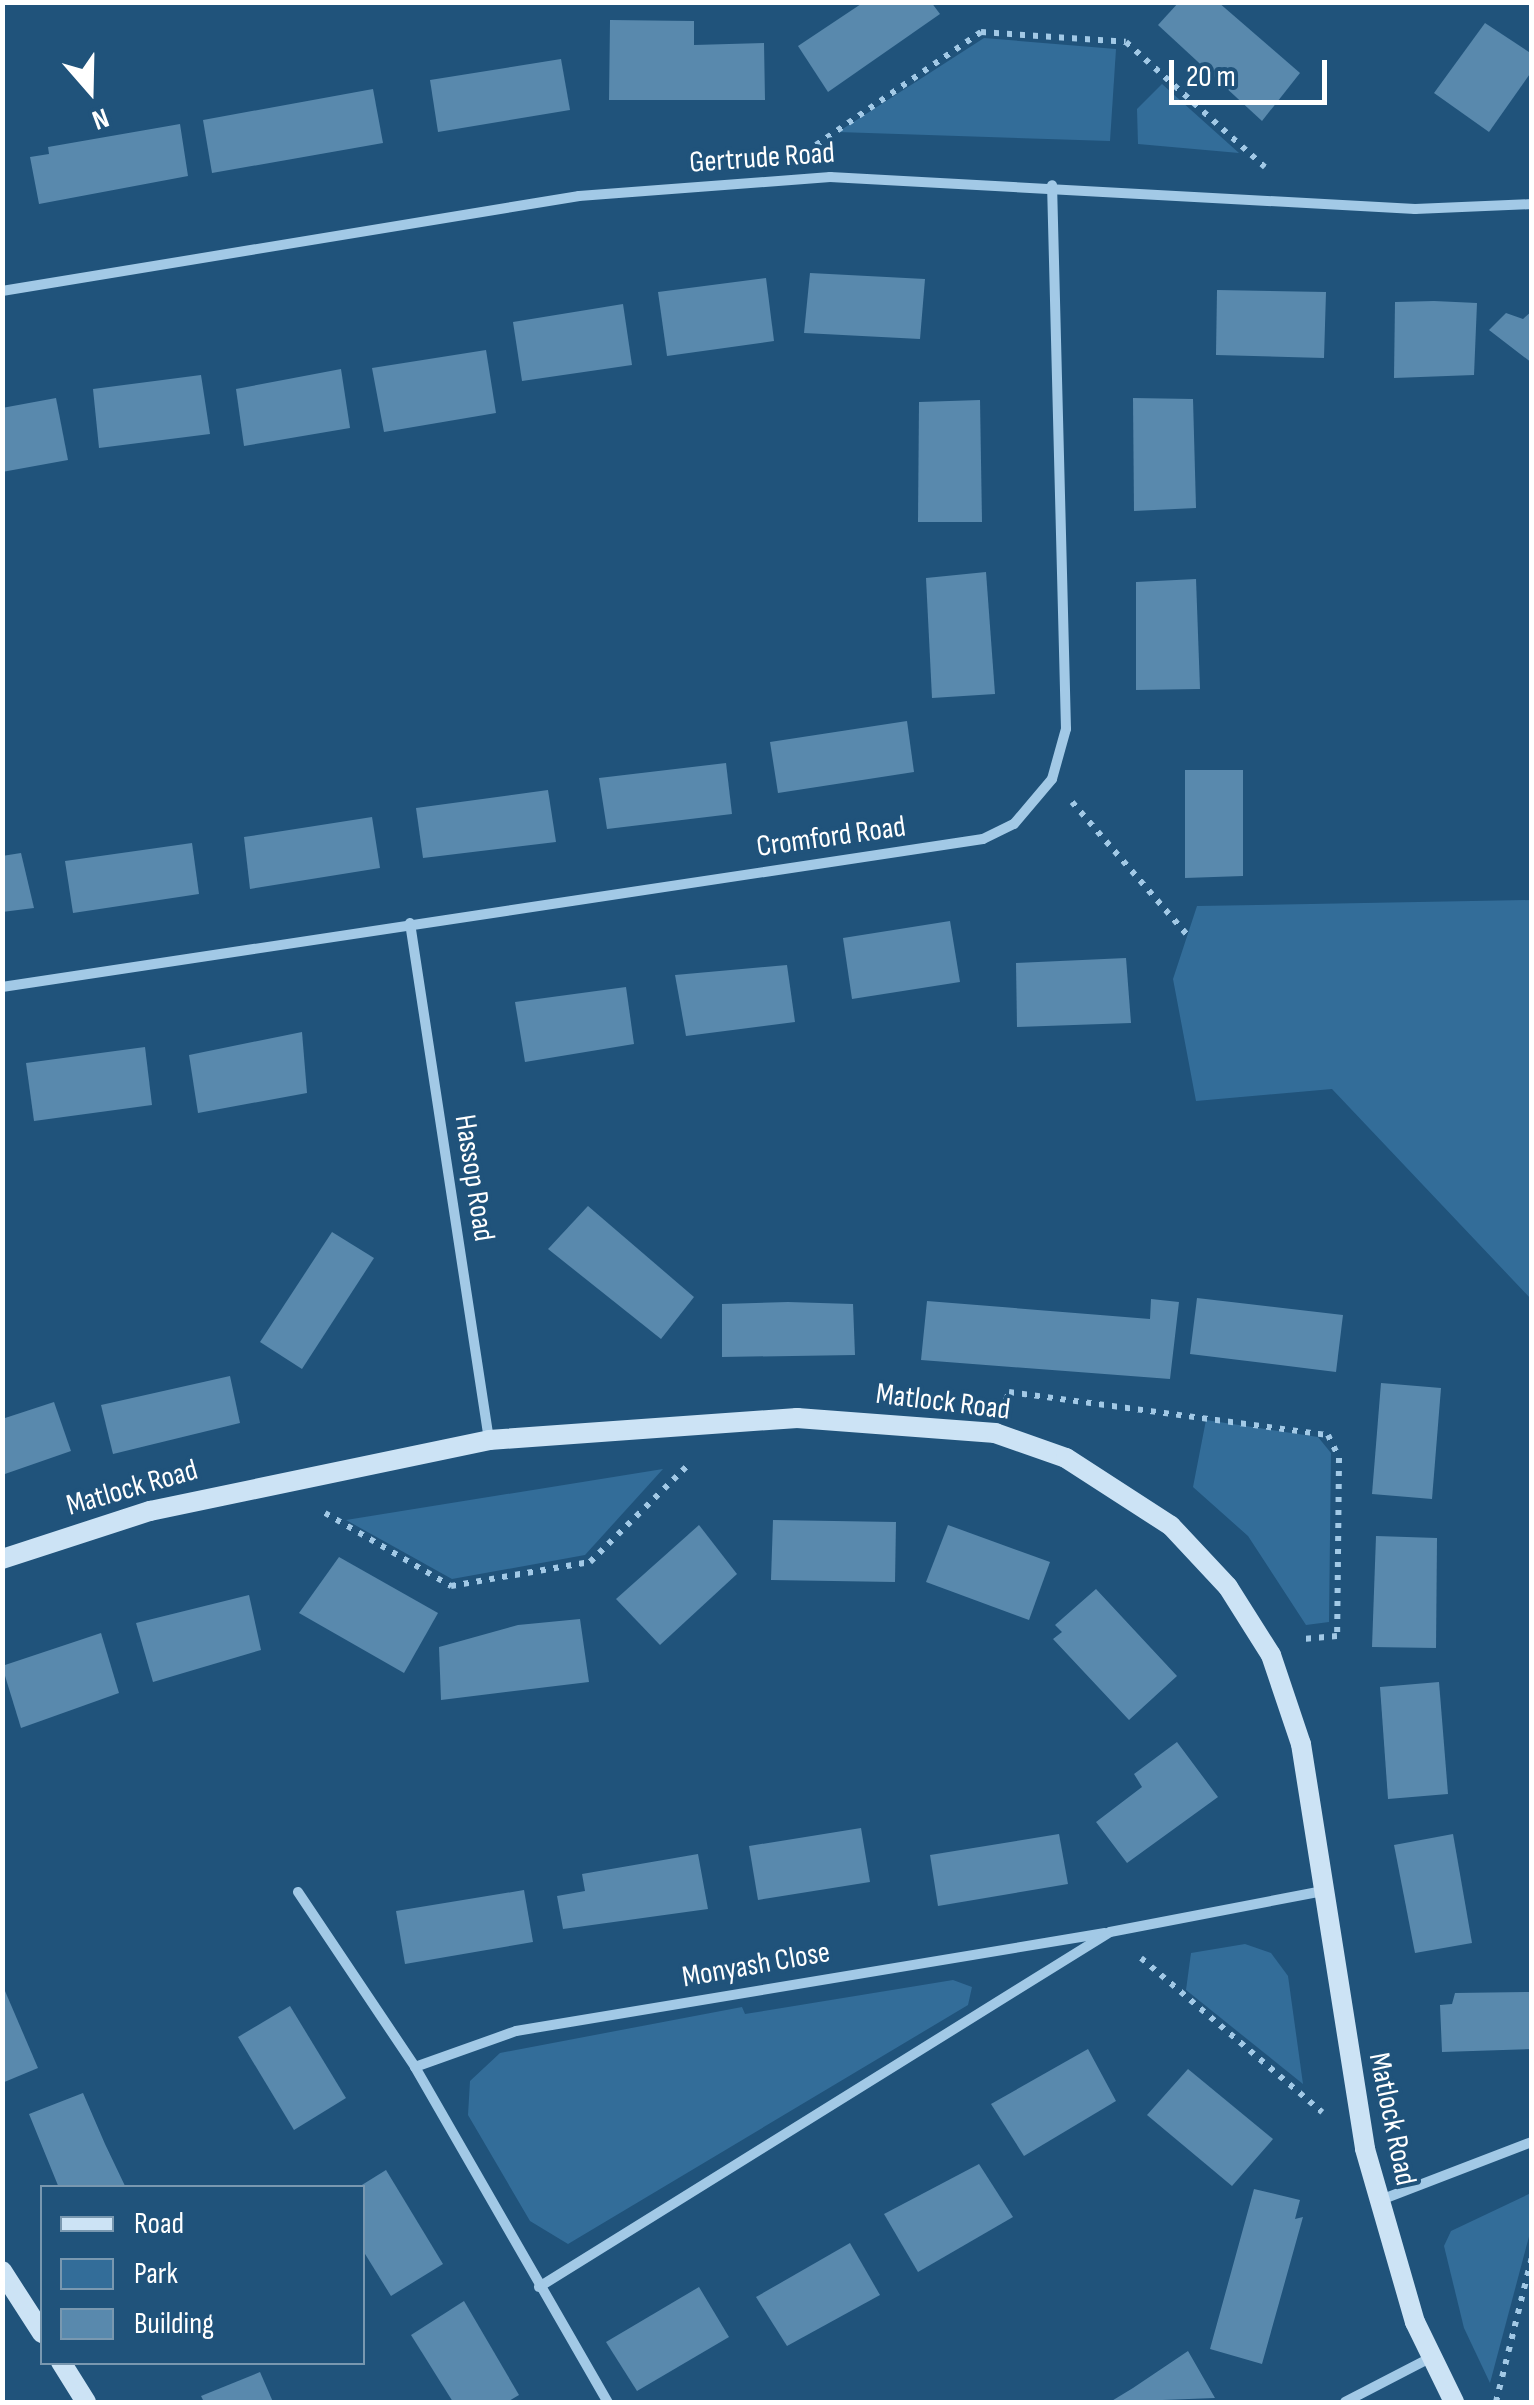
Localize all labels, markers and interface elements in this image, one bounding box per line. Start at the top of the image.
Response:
north arrow [40,40,140,140]
scale bar [1174,40,1332,102]
text: 20 m [1186,59,1236,95]
text: N [88,101,113,137]
street label: Gertrude Road [688,135,836,181]
street label: Cromford Road [754,809,908,865]
street label: Hassop Road [446,1112,502,1244]
street label: Matlock Road [874,1376,1012,1428]
street label: Matlock Road [62,1452,202,1524]
street label: Monyash Close [679,1934,833,1996]
street label: Matlock Road [1360,2049,1424,2189]
legend [40,2185,365,2365]
text: Road [134,2206,184,2242]
text: Park [134,2256,178,2292]
text: Building [134,2306,214,2342]

